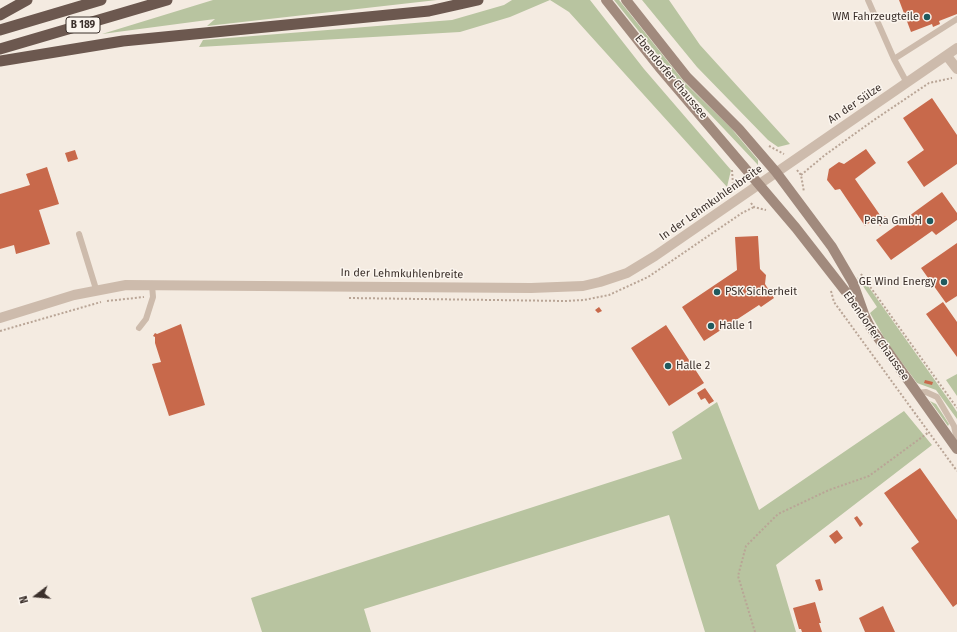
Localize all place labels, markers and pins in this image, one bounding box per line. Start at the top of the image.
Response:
place label: WM Fahrzeugteile [832,10,919,24]
marker: WM Fahrzeugteile [922,12,932,22]
place label: PeRa GmbH [864,214,922,228]
marker: PeRa GmbH [925,216,935,226]
place label: GE Wind Energy [859,275,936,289]
marker: GE Wind Energy [939,277,949,287]
place label: PSK Sicherheit [725,285,797,299]
marker: PSK Sicherheit [712,287,722,297]
place label: Halle 1 [719,319,752,333]
marker: Halle 1 [706,321,716,331]
place label: Halle 2 [676,359,710,373]
marker: Halle 2 [663,361,673,371]

